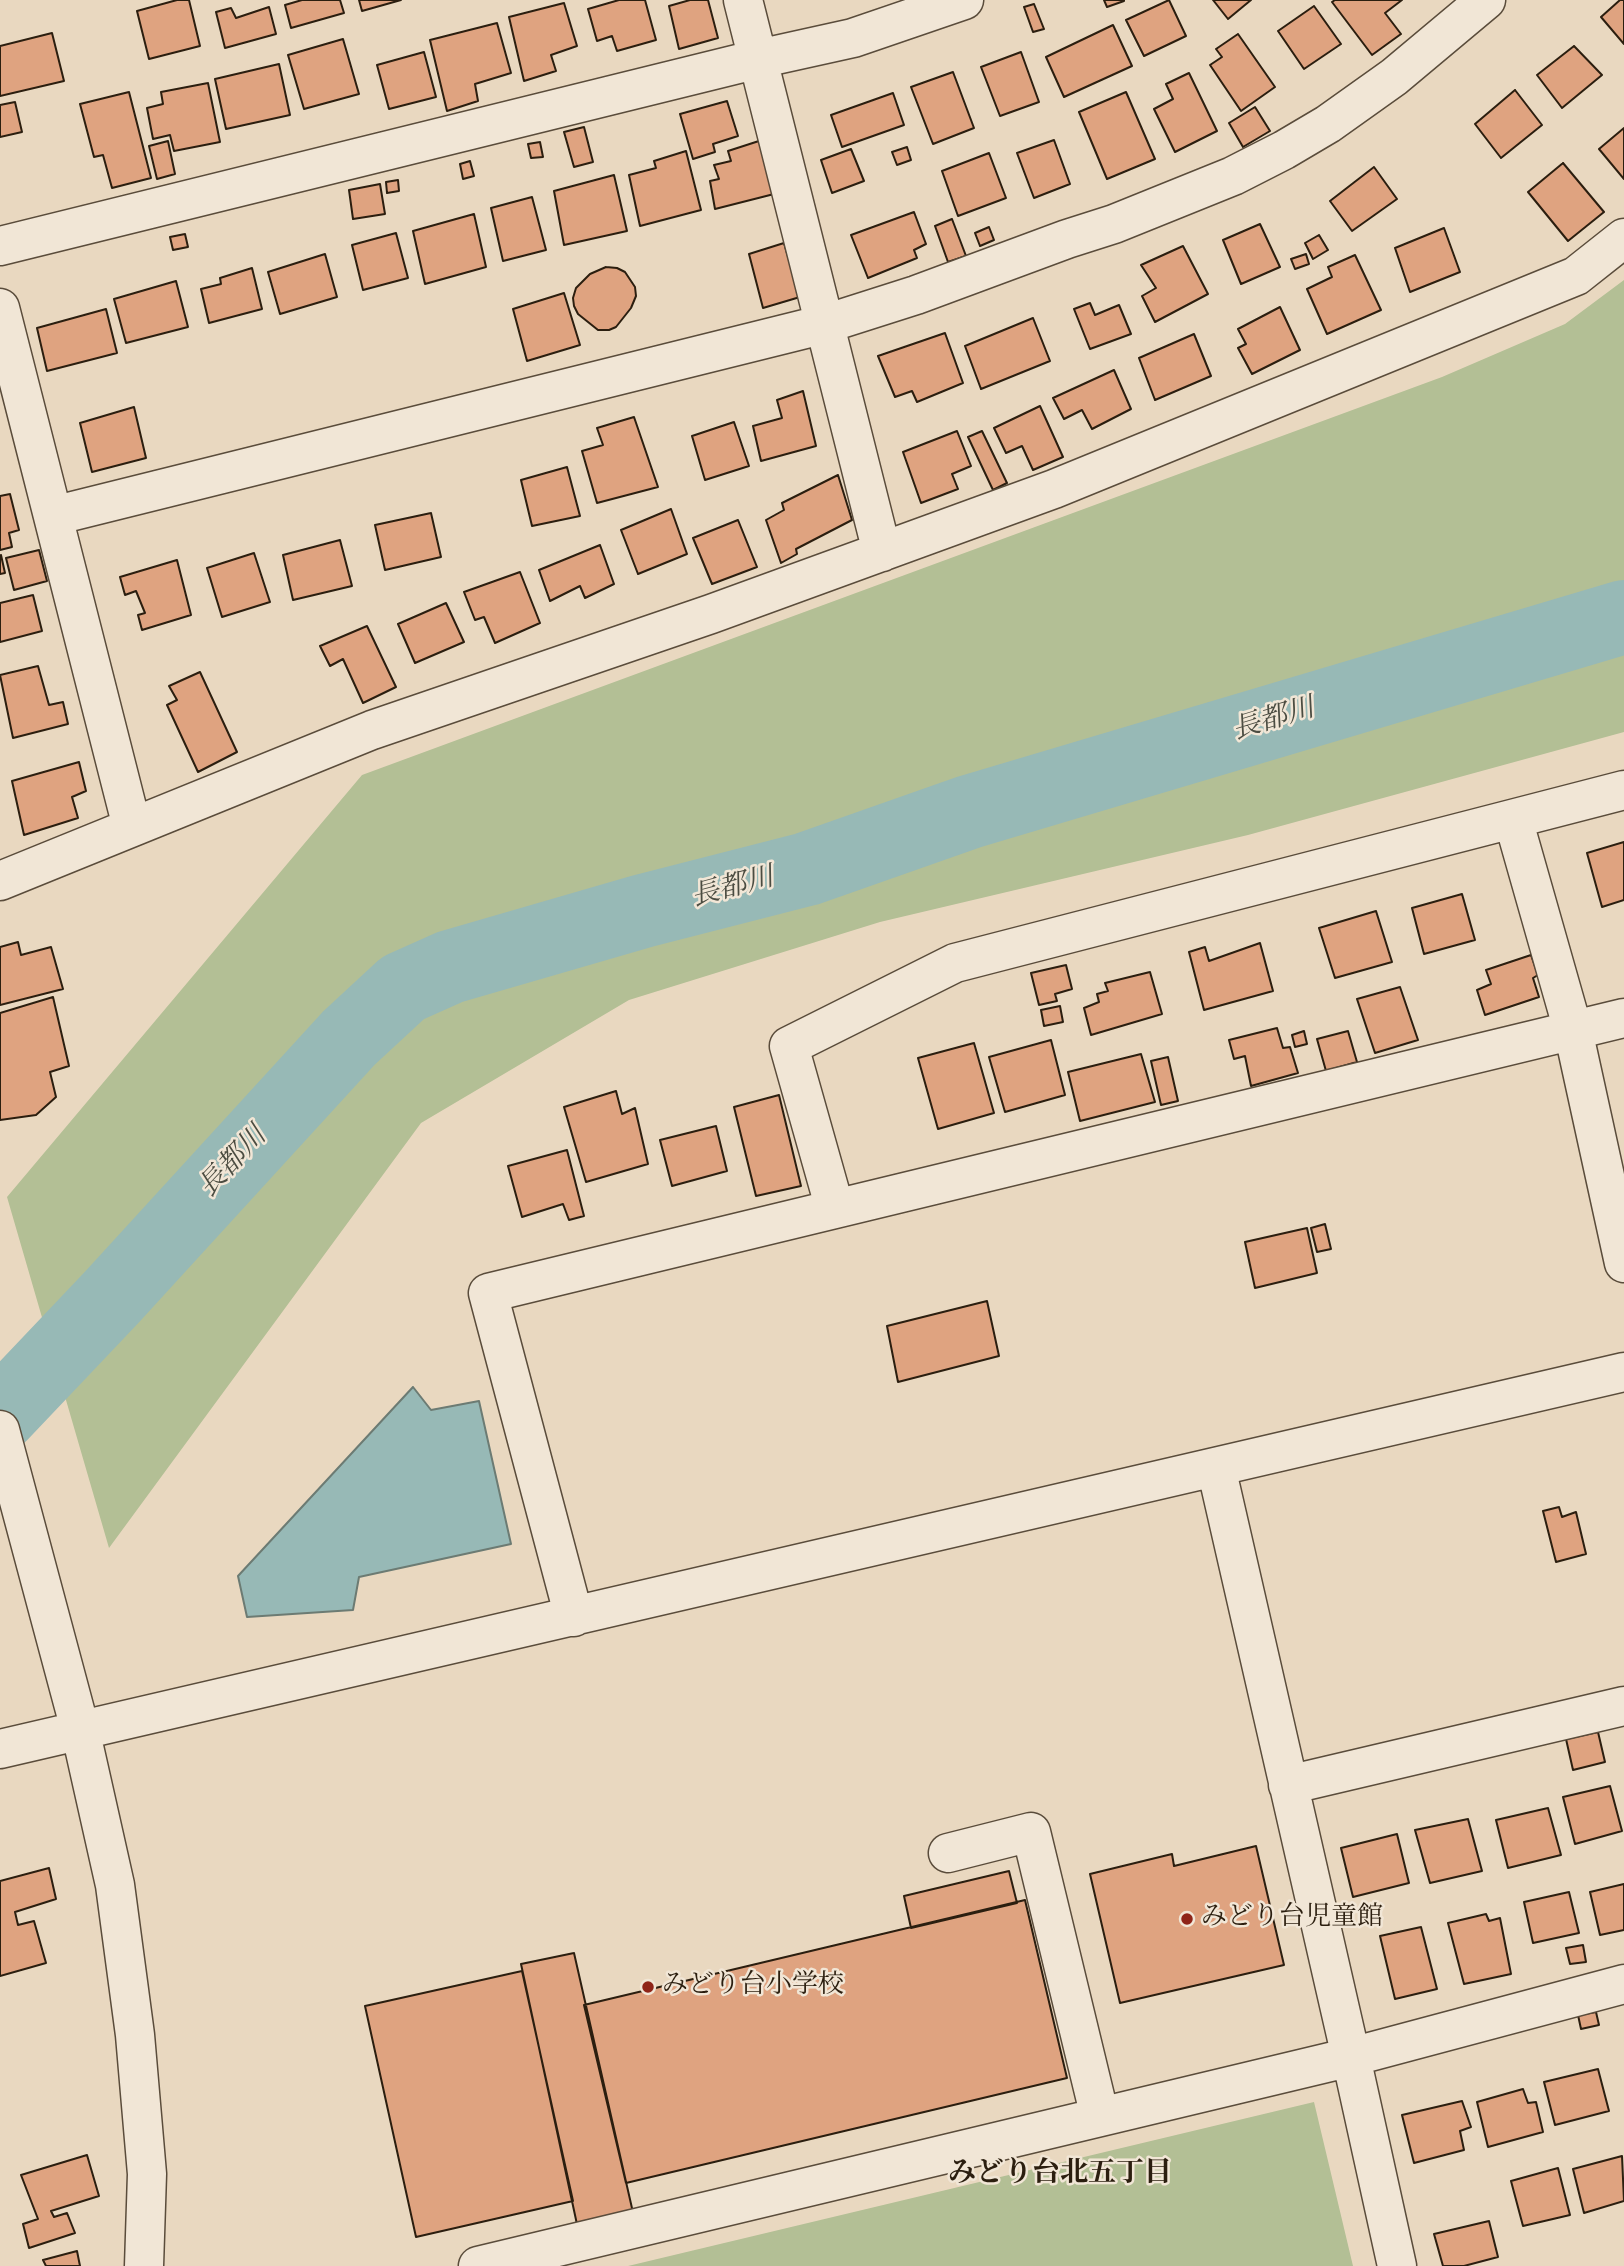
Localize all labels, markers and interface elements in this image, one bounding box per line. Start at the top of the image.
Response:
water label: 長都川 [1229,693,1319,749]
water label: 長都川 [688,862,778,916]
water label: 長都川 [193,1121,275,1205]
place label: みどり台児童館 [1201,1903,1383,1935]
marker: みどり台児童館 [1179,1911,1195,1927]
place label: みどり台小学校 [662,1971,844,2003]
marker: みどり台小学校 [640,1979,656,1995]
district label: みどり台北五丁目 [948,2158,1172,2192]

